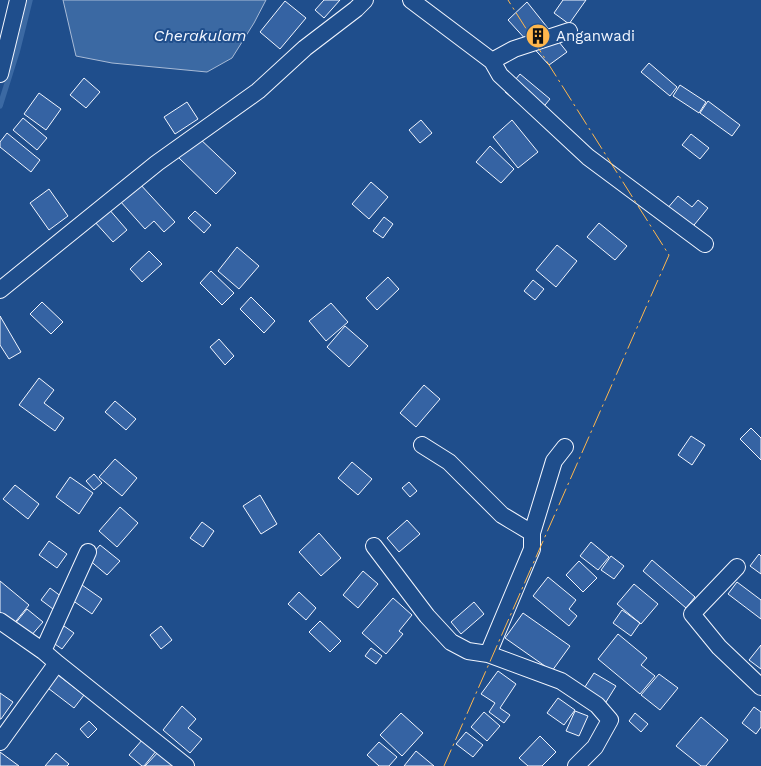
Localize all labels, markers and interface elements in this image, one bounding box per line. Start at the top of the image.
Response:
building icon: Anganwadi [525,23,551,49]
water label: Cherakulam [154,26,246,45]
place label: Anganwadi [556,27,635,45]

